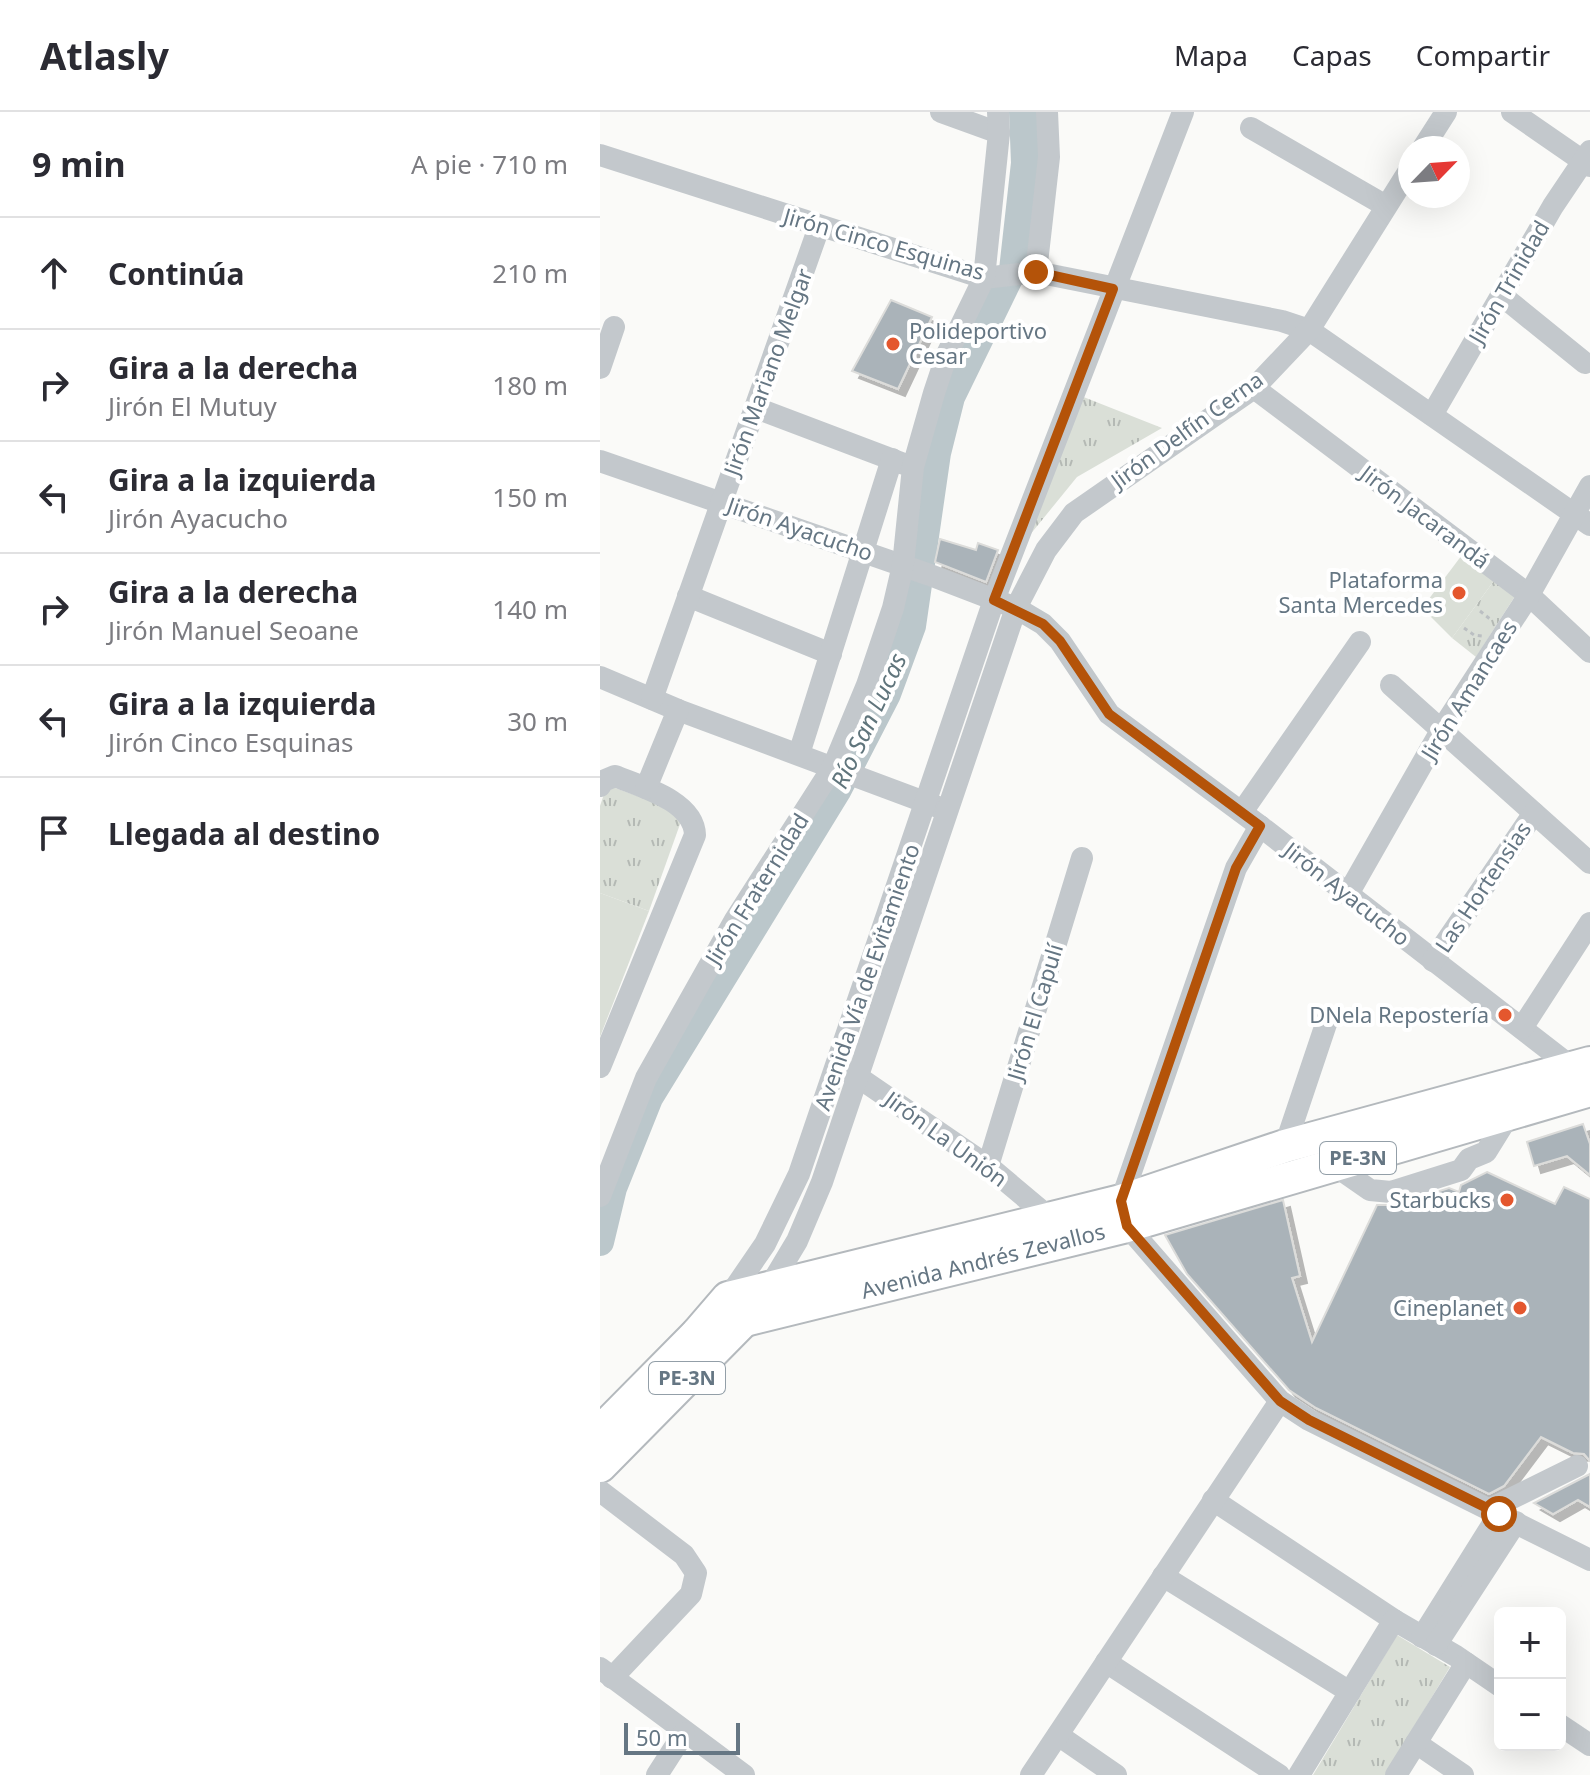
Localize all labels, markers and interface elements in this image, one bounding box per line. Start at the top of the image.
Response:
text: Atlasly [40,29,169,81]
text: Mapa [1174,36,1248,74]
text: Capas [1292,36,1372,74]
text: Compartir [1416,36,1550,74]
north arrow [1398,136,1470,208]
text: 9 min [32,141,126,187]
text: A pie · 710 m [411,146,568,182]
street label: Jirón Cinco Esquinas [778,199,988,286]
street label: Jirón Trinidad [1460,214,1556,350]
icon: ahead [32,251,76,295]
text: Continúa [108,253,244,294]
route end [1018,254,1054,290]
text: 210 m [492,255,568,291]
street label: Jirón Mariano Melgar [715,264,818,481]
place label: Polideportivo Cesar [909,315,1047,370]
marker: Polideportivo Cesar [884,335,902,353]
text: Gira a la derecha [108,347,358,388]
icon: right [32,363,76,407]
street label: Jirón Delfín Cerna [1103,364,1268,496]
text: 180 m [492,367,568,403]
text: Jirón El Mutuy [108,388,277,424]
street label: Jirón Jacarandá [1353,456,1496,575]
text: Gira a la izquierda [108,459,377,500]
icon: left [32,475,76,519]
text: 150 m [492,479,568,515]
street label: Jirón Ayacucho [722,488,877,567]
text: Jirón Ayacucho [108,500,288,536]
place label: Plataforma Santa Mercedes [1279,564,1443,619]
text: Gira a la derecha [108,571,358,612]
marker: Plataforma Santa Mercedes [1450,584,1468,602]
icon: right [32,587,76,631]
text: 140 m [492,591,568,627]
text: Jirón Manuel Seoane [108,612,359,648]
street label: Jirón Amancaes [1412,614,1523,767]
water label: Río San Lucas [822,647,913,793]
text: Gira a la izquierda [108,683,377,724]
icon: left [32,699,76,743]
text: 30 m [507,703,568,739]
text: Jirón Cinco Esquinas [108,724,354,760]
street label: Jirón Fraternidad [696,807,815,972]
icon: arrive [32,811,76,855]
text: Llegada al destino [108,813,380,854]
street label: Las Hortensias [1427,815,1537,958]
street label: Jirón Ayacucho [1277,833,1417,952]
street label: Avenida Vía de Evitamiento [806,839,926,1114]
street label: Jirón El Capulí [998,938,1069,1086]
place label: DNela Repostería [1309,999,1489,1029]
marker: DNela Repostería [1496,1006,1514,1024]
street label: Jirón La Unión [878,1082,1014,1193]
road number: PE-3N [1320,1142,1396,1174]
place label: Starbucks [1390,1184,1491,1214]
marker: Starbucks [1498,1191,1516,1209]
street label: Avenida Andrés Zevallos [858,1215,1108,1305]
place label: Cineplanet [1393,1292,1504,1322]
marker: Cineplanet [1511,1299,1529,1317]
road number: PE-3N [649,1362,725,1394]
route start [1481,1496,1517,1532]
map controls [1494,1607,1566,1751]
button: + [1494,1607,1566,1679]
button: − [1494,1679,1566,1751]
scale bar [624,1719,740,1755]
text: 50 m [636,1722,687,1752]

